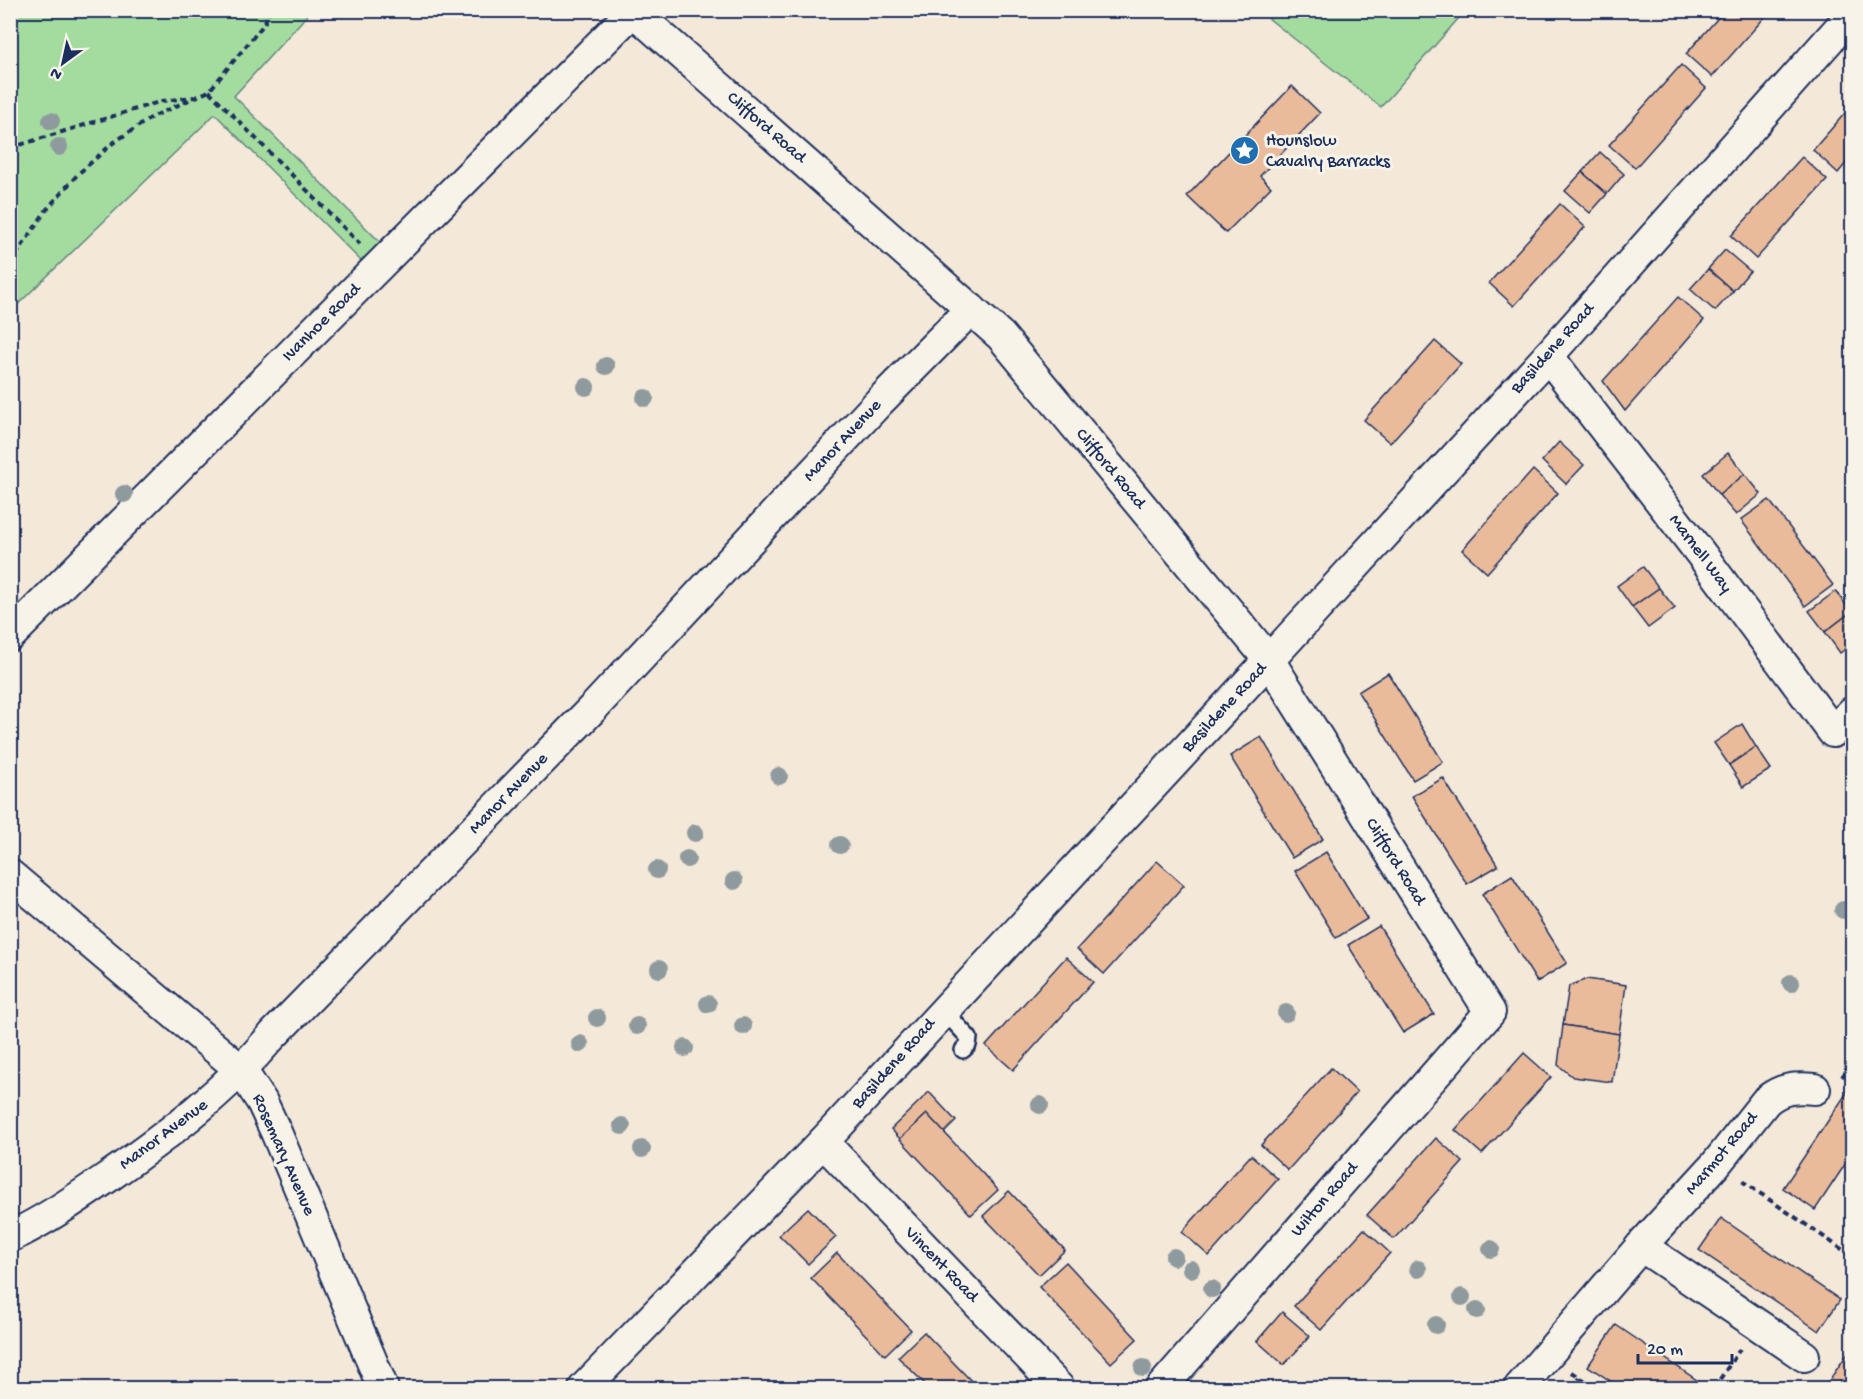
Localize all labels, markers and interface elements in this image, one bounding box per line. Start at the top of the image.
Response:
north arrow [33,33,93,93]
text: N [47,62,66,83]
street label: Clifford Road [722,88,811,169]
place label: Hounslow Cavalry Barracks [1266,131,1391,173]
place icon: Hounslow Cavalry Barracks [1229,135,1261,167]
street label: Ivanhoe Road [278,278,367,367]
street label: Basildene Road [1506,298,1600,399]
street label: Manor Avenue [799,395,887,487]
street label: Clifford Road [1070,425,1151,515]
street label: Marnell Way [1664,511,1736,598]
street label: Basildene Road [1177,658,1273,758]
street label: Manor Avenue [465,748,554,839]
street label: Clifford Road [1360,815,1431,911]
street label: Basildene Road [847,1013,941,1114]
street label: Rosemary Avenue [247,1091,320,1220]
street label: Manor Avenue [116,1095,213,1175]
street label: Marmot Road [1681,1107,1764,1200]
street label: Wilton Road [1287,1157,1364,1242]
street label: Vincent Road [899,1222,983,1308]
scale bar [1638,1327,1732,1365]
text: 20 m [1647,1340,1683,1361]

